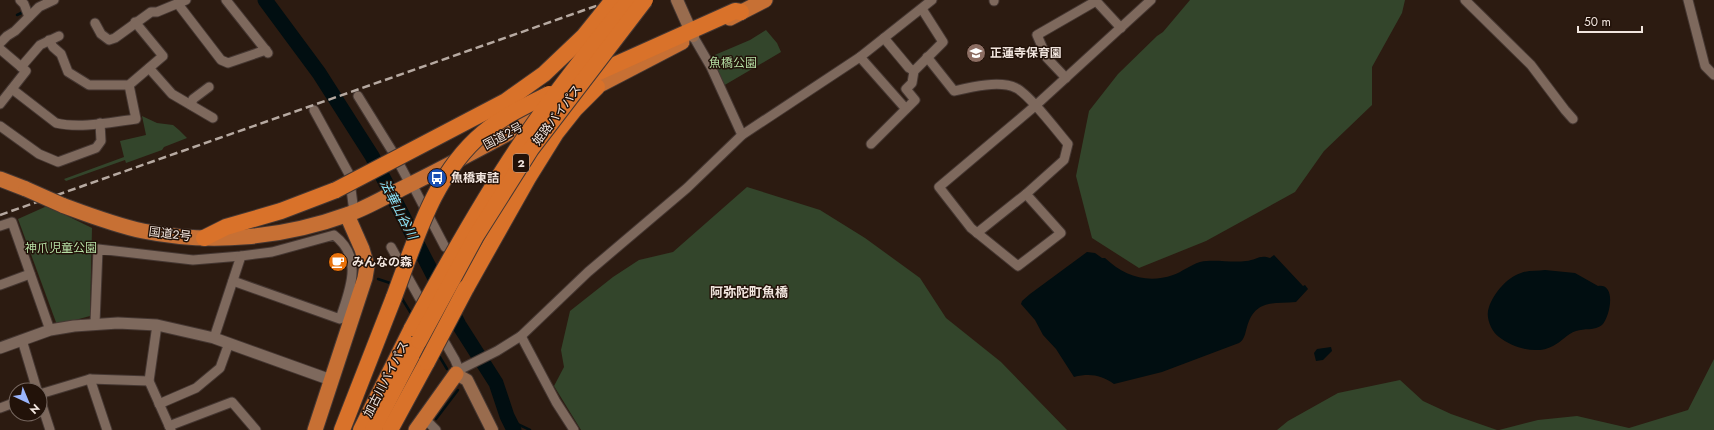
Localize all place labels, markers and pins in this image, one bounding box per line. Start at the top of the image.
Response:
school or university icon: 正蓮寺保育園 [965,42,987,64]
place label: 正蓮寺保育園 [990,44,1062,62]
bus stop icon: 魚橋東詰 [426,167,448,189]
place label: 魚橋東詰 [451,169,499,187]
cafe icon: みんなの森 [327,251,349,273]
place label: みんなの森 [352,253,412,271]

